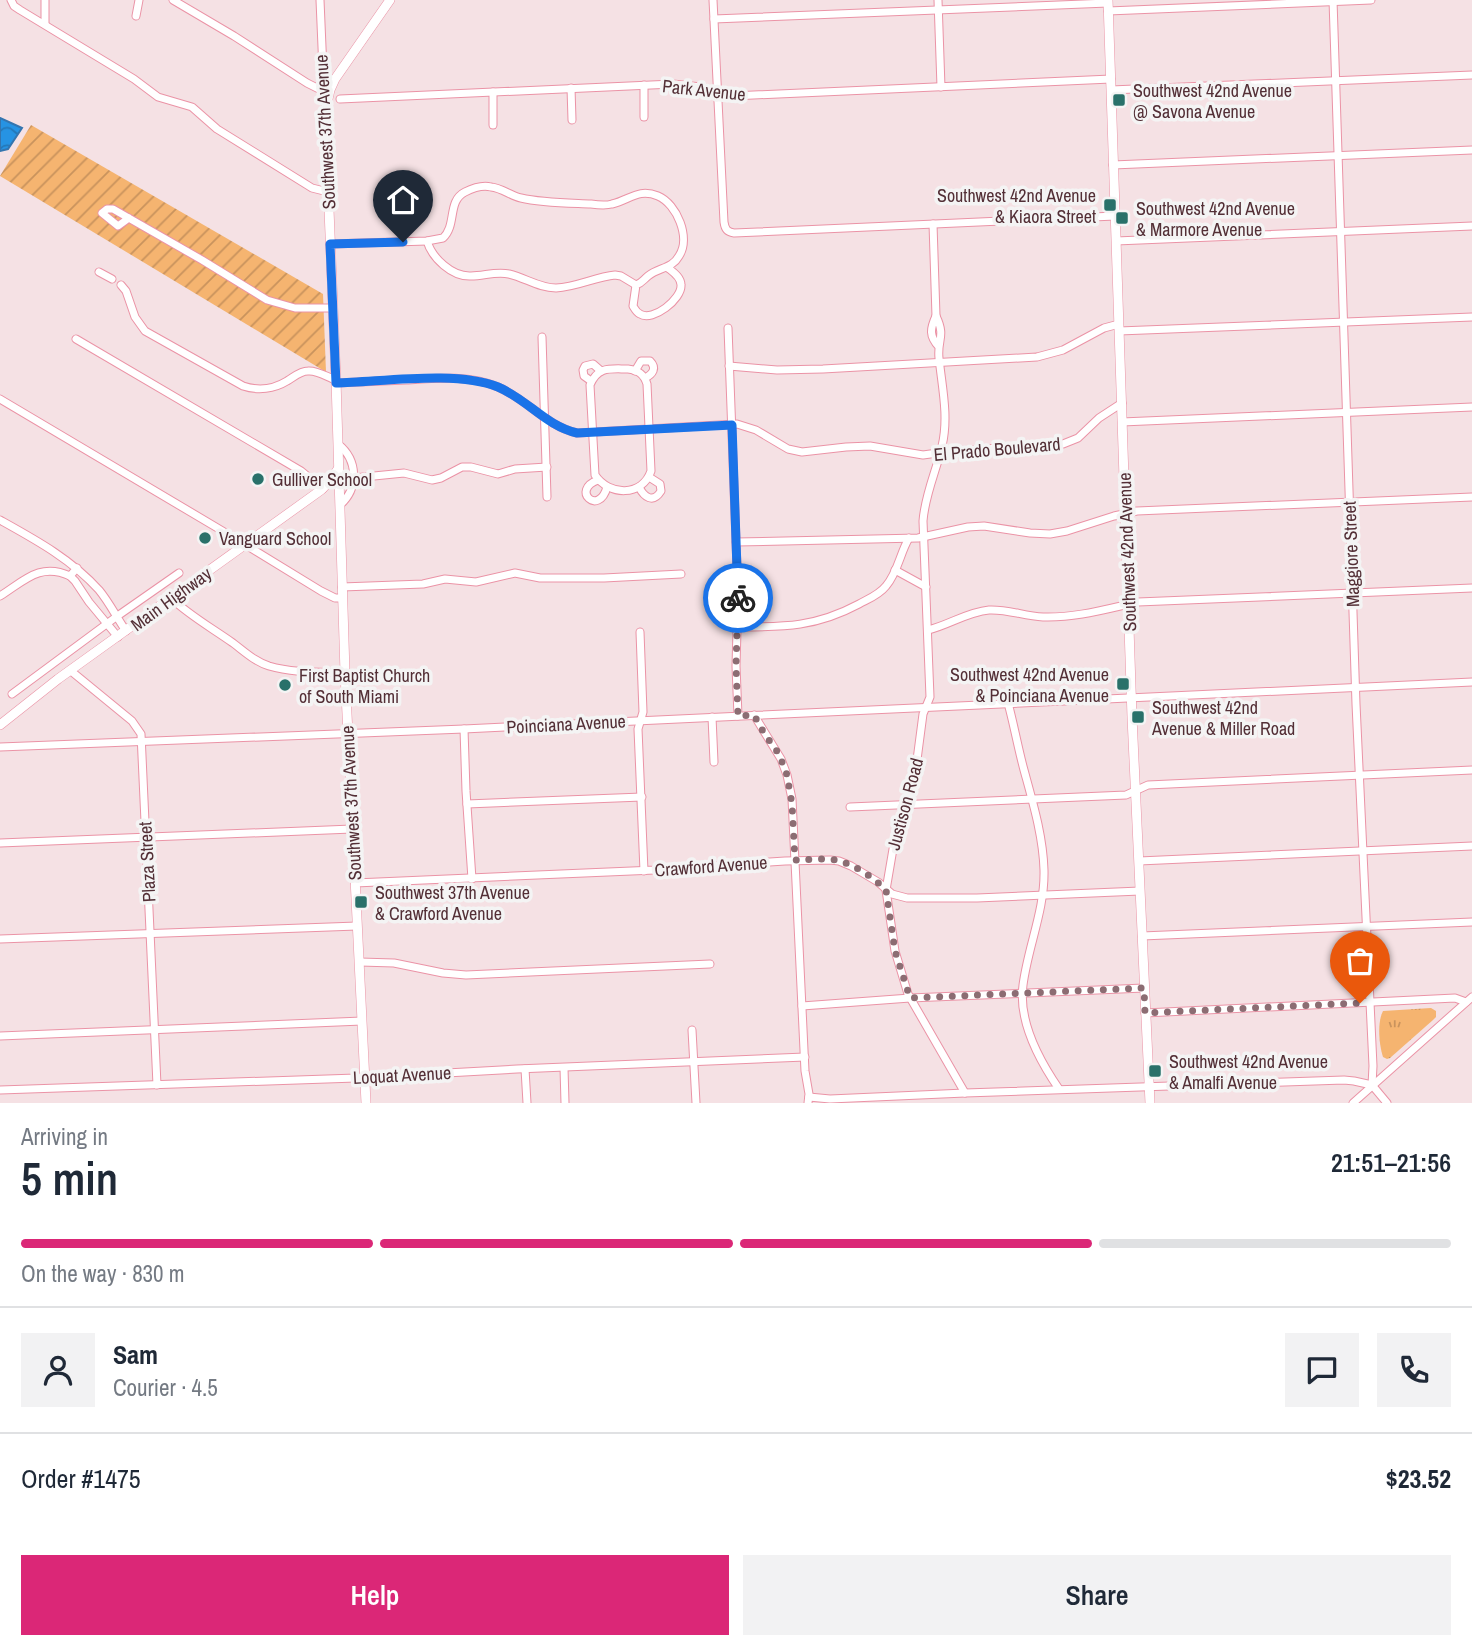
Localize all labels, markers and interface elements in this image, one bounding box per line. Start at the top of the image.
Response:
street label: Southwest 37th Avenue [308,54,342,210]
street label: Park Avenue [661,73,747,107]
place label: Southwest 42nd Avenue @ Savona Avenue [1133,78,1292,124]
marker: Southwest 42nd Avenue @ Savona Avenue [1111,92,1127,108]
pin [373,170,433,242]
icon: home [384,181,422,219]
place label: Southwest 42nd Avenue & Kiaora Street [937,183,1096,229]
place label: Southwest 42nd Avenue & Marmore Avenue [1136,196,1295,242]
marker: Southwest 42nd Avenue & Kiaora Street [1102,197,1118,213]
marker: Southwest 42nd Avenue & Marmore Avenue [1114,210,1130,226]
street label: El Prado Boulevard [933,431,1061,467]
place label: Gulliver School [272,467,372,492]
marker: Gulliver School [250,471,266,487]
street label: Southwest 42nd Avenue [1112,472,1142,632]
street label: Maggiore Street [1337,501,1365,607]
place label: Vanguard School [219,526,331,551]
marker: Vanguard School [197,530,213,546]
street label: Main Highway [125,561,217,637]
courier [703,563,773,633]
icon: bike [719,579,757,617]
place label: Southwest 42nd Avenue & Poinciana Avenue [950,662,1109,708]
place label: First Baptist Church of South Miami [299,663,430,709]
marker: Southwest 42nd Avenue & Poinciana Avenue [1115,676,1131,692]
marker: First Baptist Church of South Miami [277,677,293,693]
place label: Southwest 42nd Avenue & Miller Road [1151,695,1295,741]
street label: Poinciana Avenue [506,708,626,740]
marker: Southwest 42nd Avenue & Miller Road [1130,709,1146,725]
street label: Southwest 37th Avenue [334,725,368,881]
street label: Justison Road [881,755,929,853]
street label: Plaza Street [132,821,162,903]
street label: Crawford Avenue [654,850,768,882]
place label: Southwest 37th Avenue & Crawford Avenue [375,880,530,926]
marker: Southwest 37th Avenue & Crawford Avenue [353,894,369,910]
pin [1330,931,1390,1003]
icon: bag [1341,942,1379,980]
place label: Southwest 42nd Avenue & Amalfi Avenue [1169,1049,1328,1095]
street label: Loquat Avenue [352,1060,452,1090]
marker: Southwest 42nd Avenue & Amalfi Avenue [1147,1063,1163,1079]
text: Arriving in [21,1121,108,1152]
text: 21:51–21:56 [1331,1145,1451,1180]
text: 5 min [21,1147,118,1209]
text: On the way · 830 m [21,1258,185,1289]
button: person [21,1333,95,1407]
button: chat [1285,1333,1359,1407]
button: phone [1377,1333,1451,1407]
text: Sam [113,1337,158,1372]
text: Courier · 4.5 [113,1372,218,1403]
text: Order #1475 [21,1461,141,1496]
text: $23.52 [1386,1461,1451,1496]
button: Help [21,1555,729,1635]
button: Share [743,1555,1451,1635]

